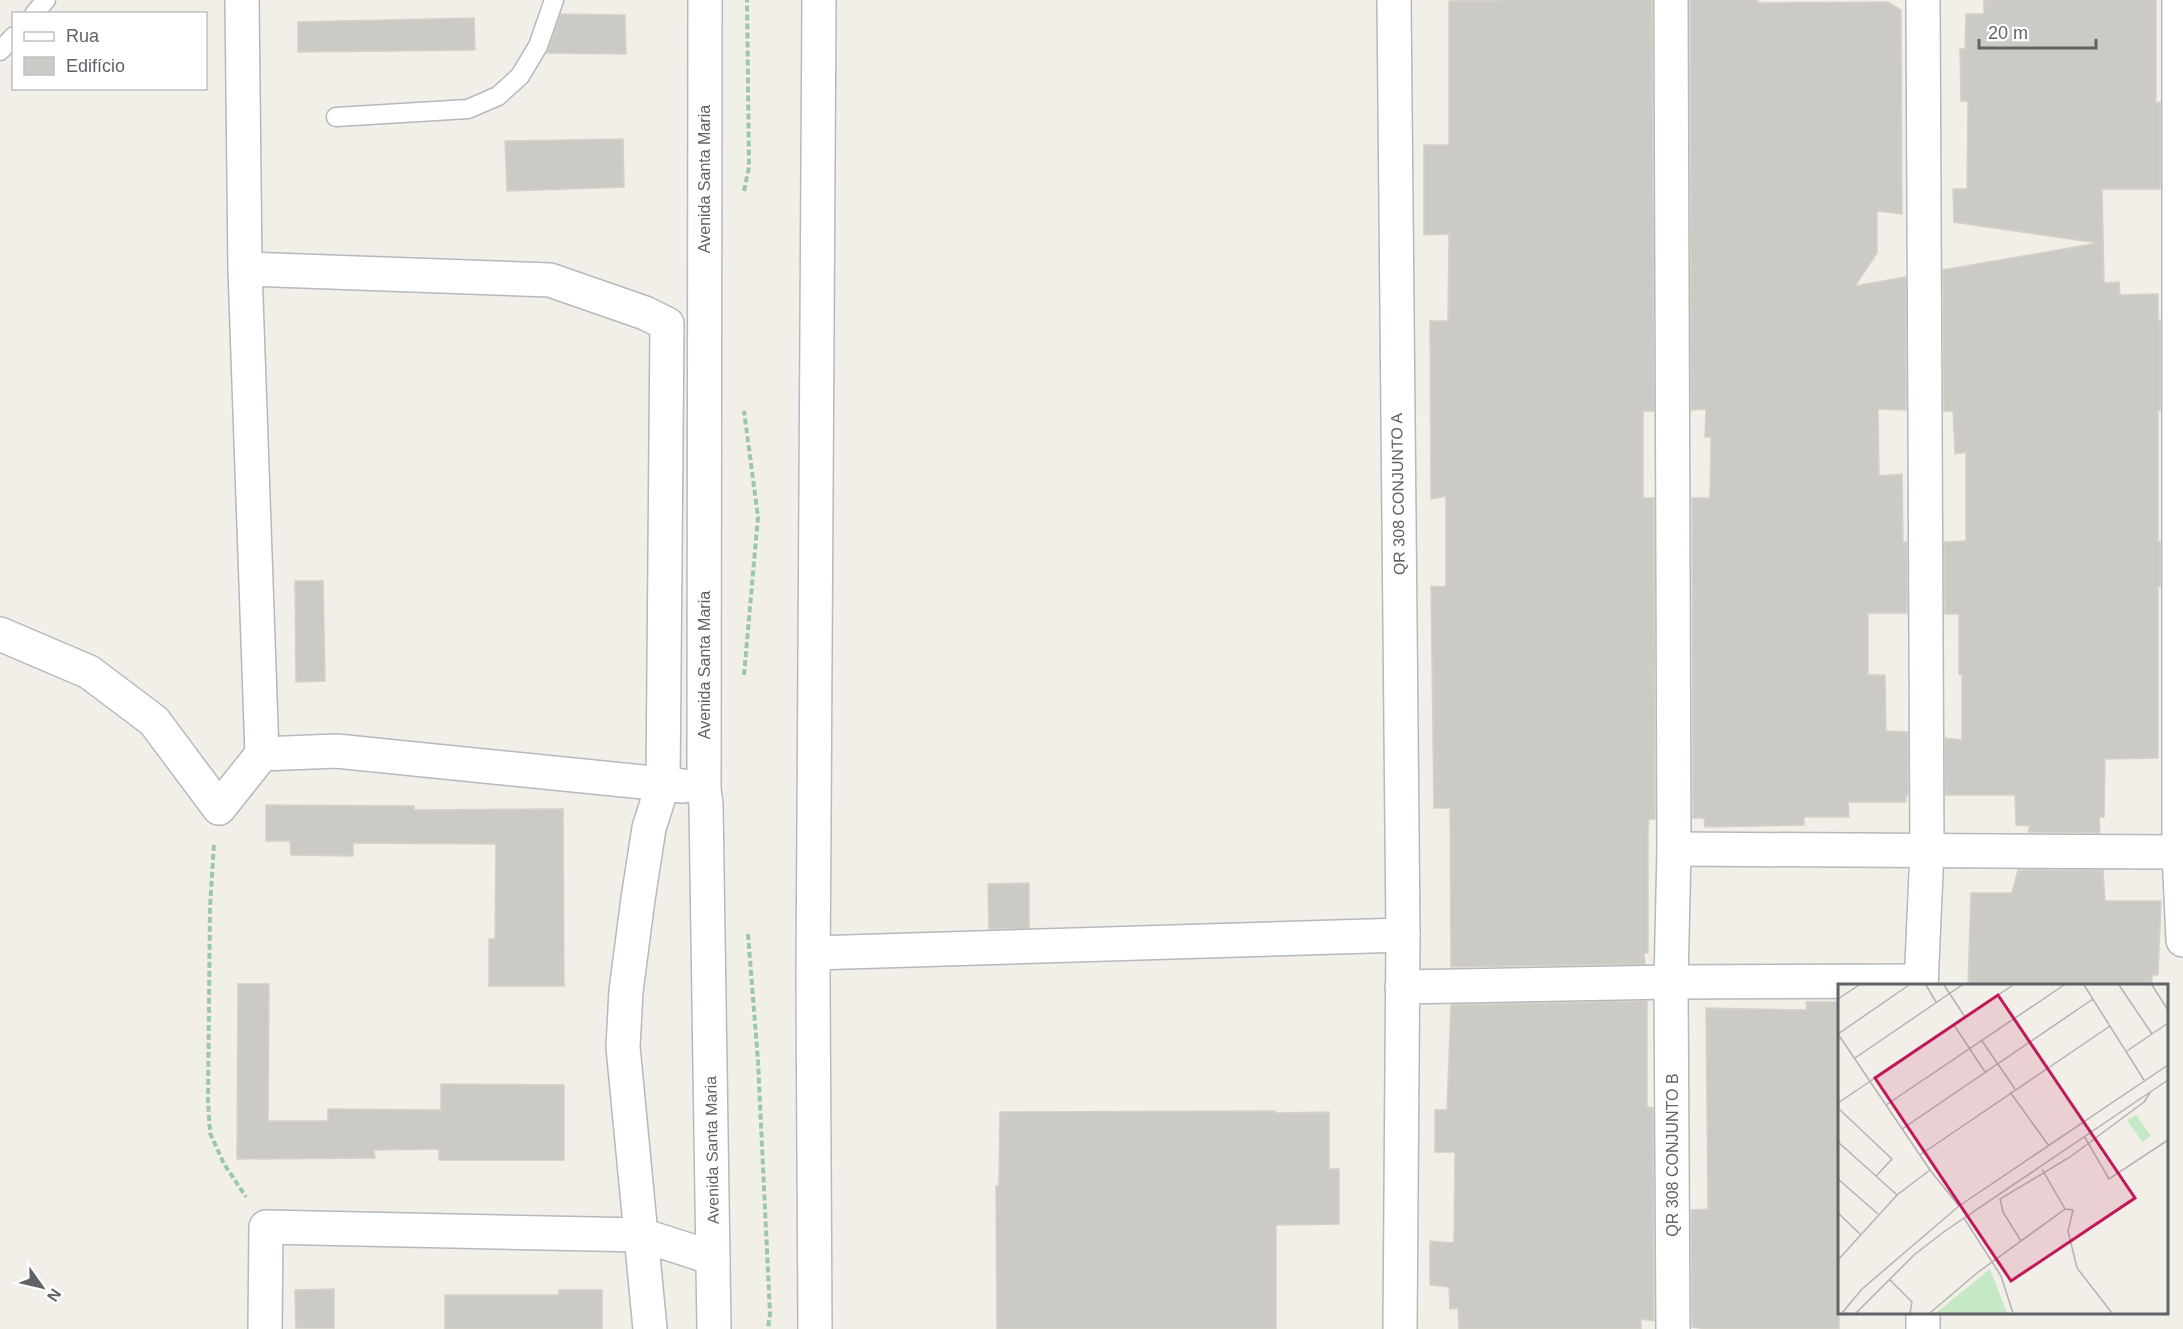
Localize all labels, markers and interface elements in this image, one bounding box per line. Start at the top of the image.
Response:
legend [12,12,207,90]
scale bar [1979,12,2096,50]
text: 20 m [1988,23,2028,43]
text: Rua [66,26,100,46]
text: Edifício [66,56,125,76]
street label: Avenida Santa Maria [696,105,713,253]
street label: QR 308 CONJUNTO A [1388,412,1408,575]
street label: Avenida Santa Maria [696,591,713,739]
inset map [1838,984,2168,1314]
street label: QR 308 CONJUNTO B [1664,1073,1681,1237]
street label: Avenida Santa Maria [702,1076,722,1224]
north arrow [12,1257,72,1317]
text: N [44,1286,64,1305]

